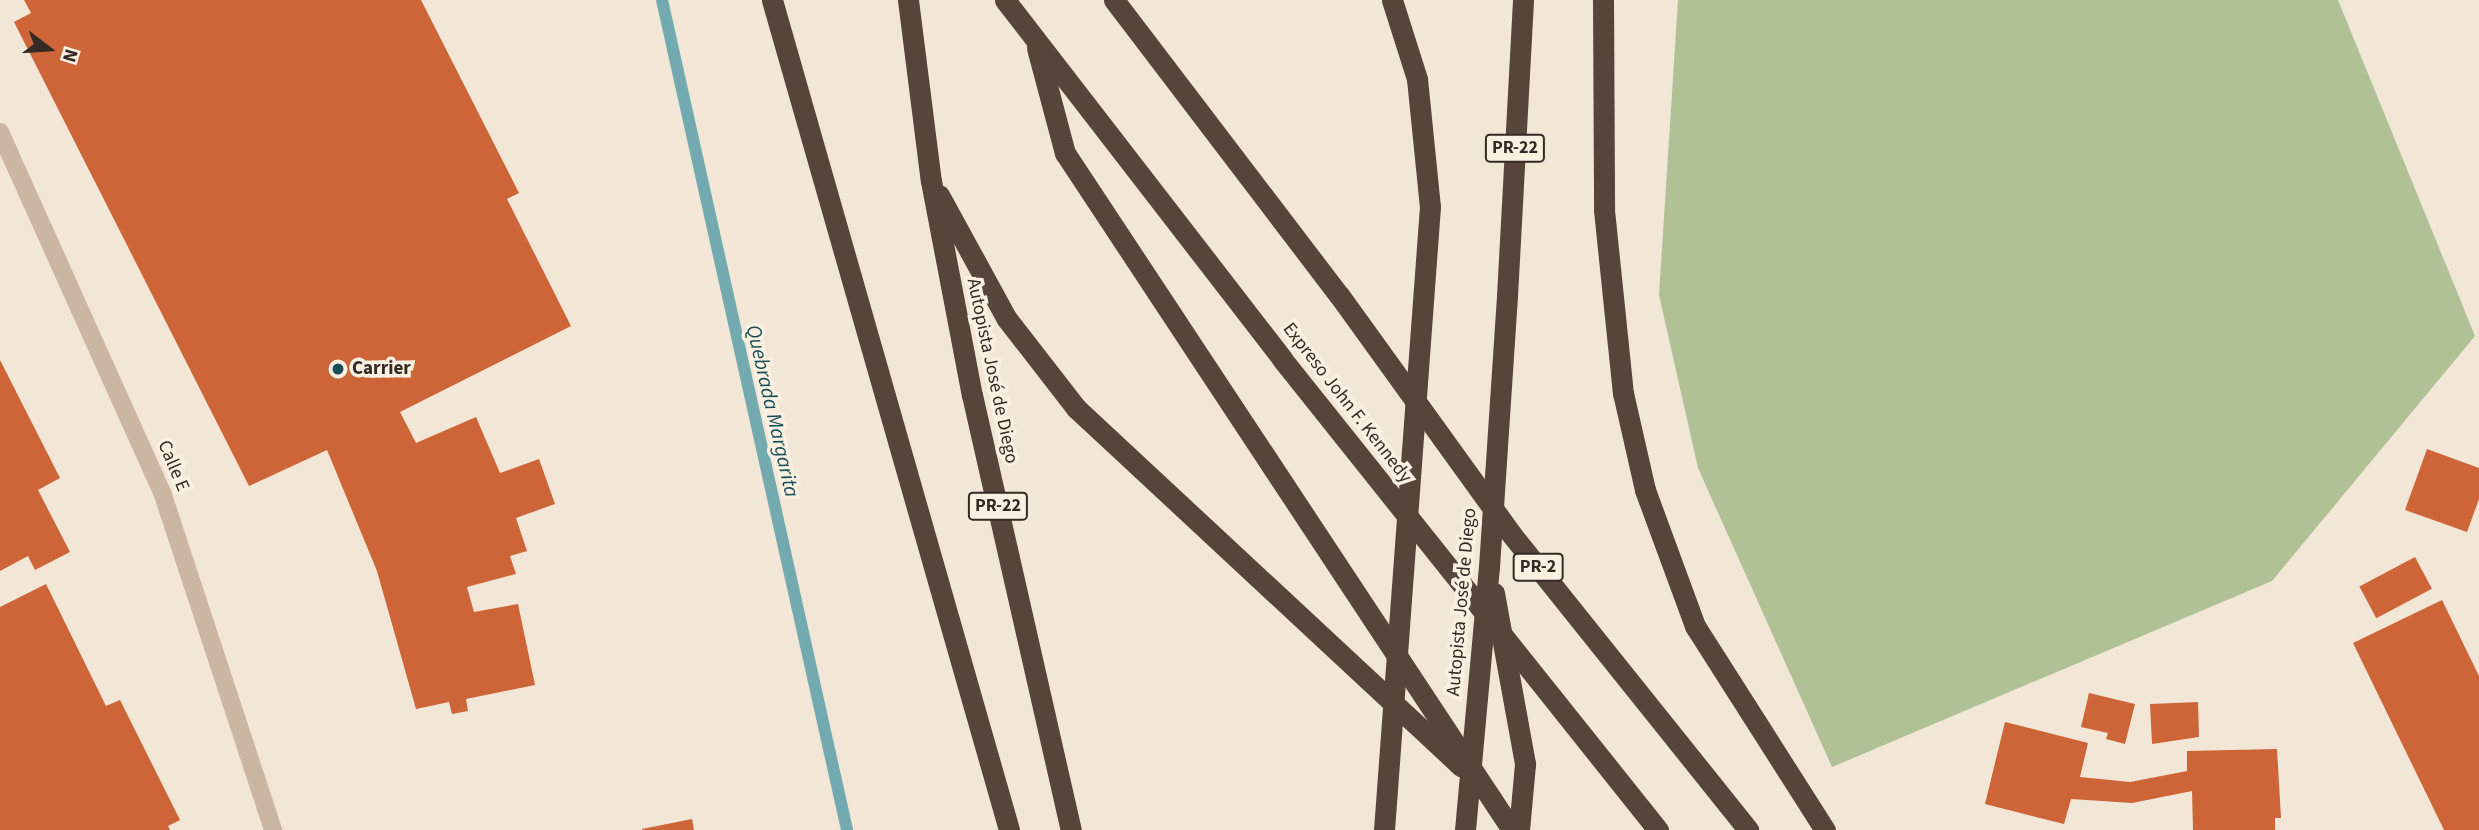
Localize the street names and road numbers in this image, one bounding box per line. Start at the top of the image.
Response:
road number: PR-22 [1484,134,1546,162]
street label: Autopista José de Diego [961,276,1023,466]
street label: Expreso John F. Kennedy [1277,318,1417,488]
street label: Calle E [152,437,194,495]
road number: PR-22 [967,492,1030,520]
street label: Autopista José de Diego [1442,507,1482,697]
road number: PR-2 [1512,552,1564,582]

